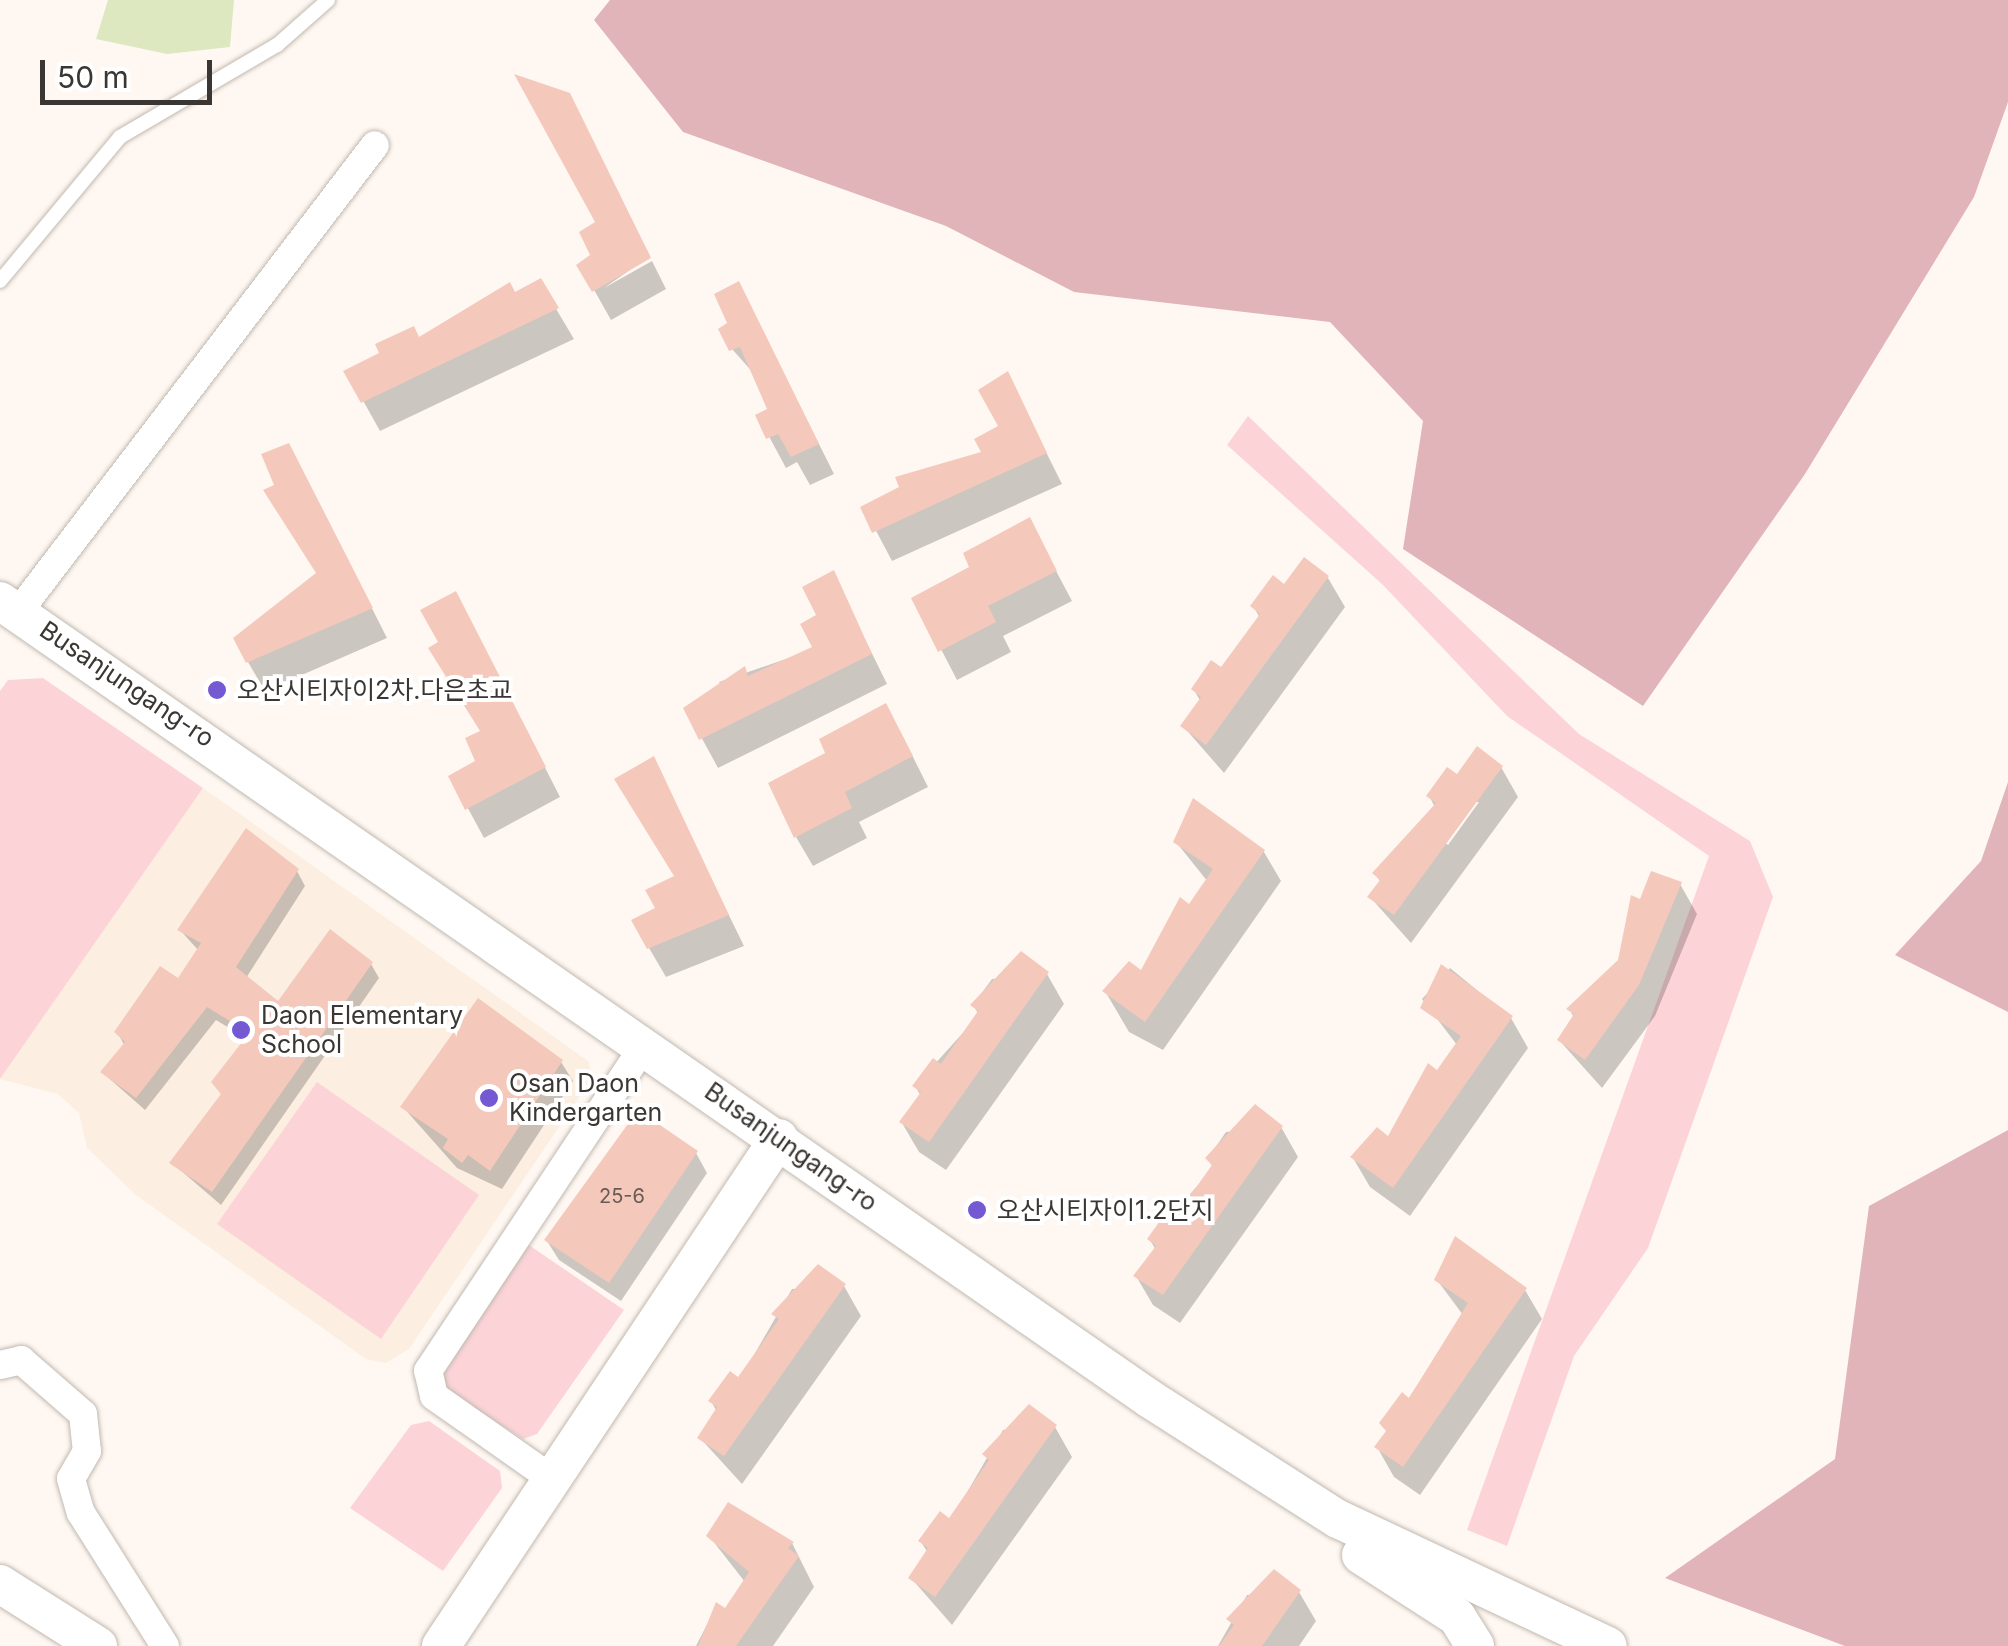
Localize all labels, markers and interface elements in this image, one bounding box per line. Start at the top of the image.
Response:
scale bar [45,40,218,102]
text: 50 m [57,59,129,95]
street label: Busanjungang-ro [34,615,220,753]
place label: 오산시티자이2차.다은초교 [237,675,512,705]
marker: 오산시티자이2차.다은초교 [206,679,228,701]
place label: Daon Elementary School [261,1001,463,1060]
marker: Daon Elementary School [230,1019,252,1041]
place label: Osan Daon Kindergarten [509,1069,662,1128]
street label: Busanjungang-ro [699,1076,883,1218]
marker: Osan Daon Kindergarten [478,1087,500,1109]
house number: 25-6 [599,1184,645,1208]
place label: 오산시티자이1.2단지 [997,1195,1214,1225]
marker: 오산시티자이1.2단지 [966,1199,988,1221]

